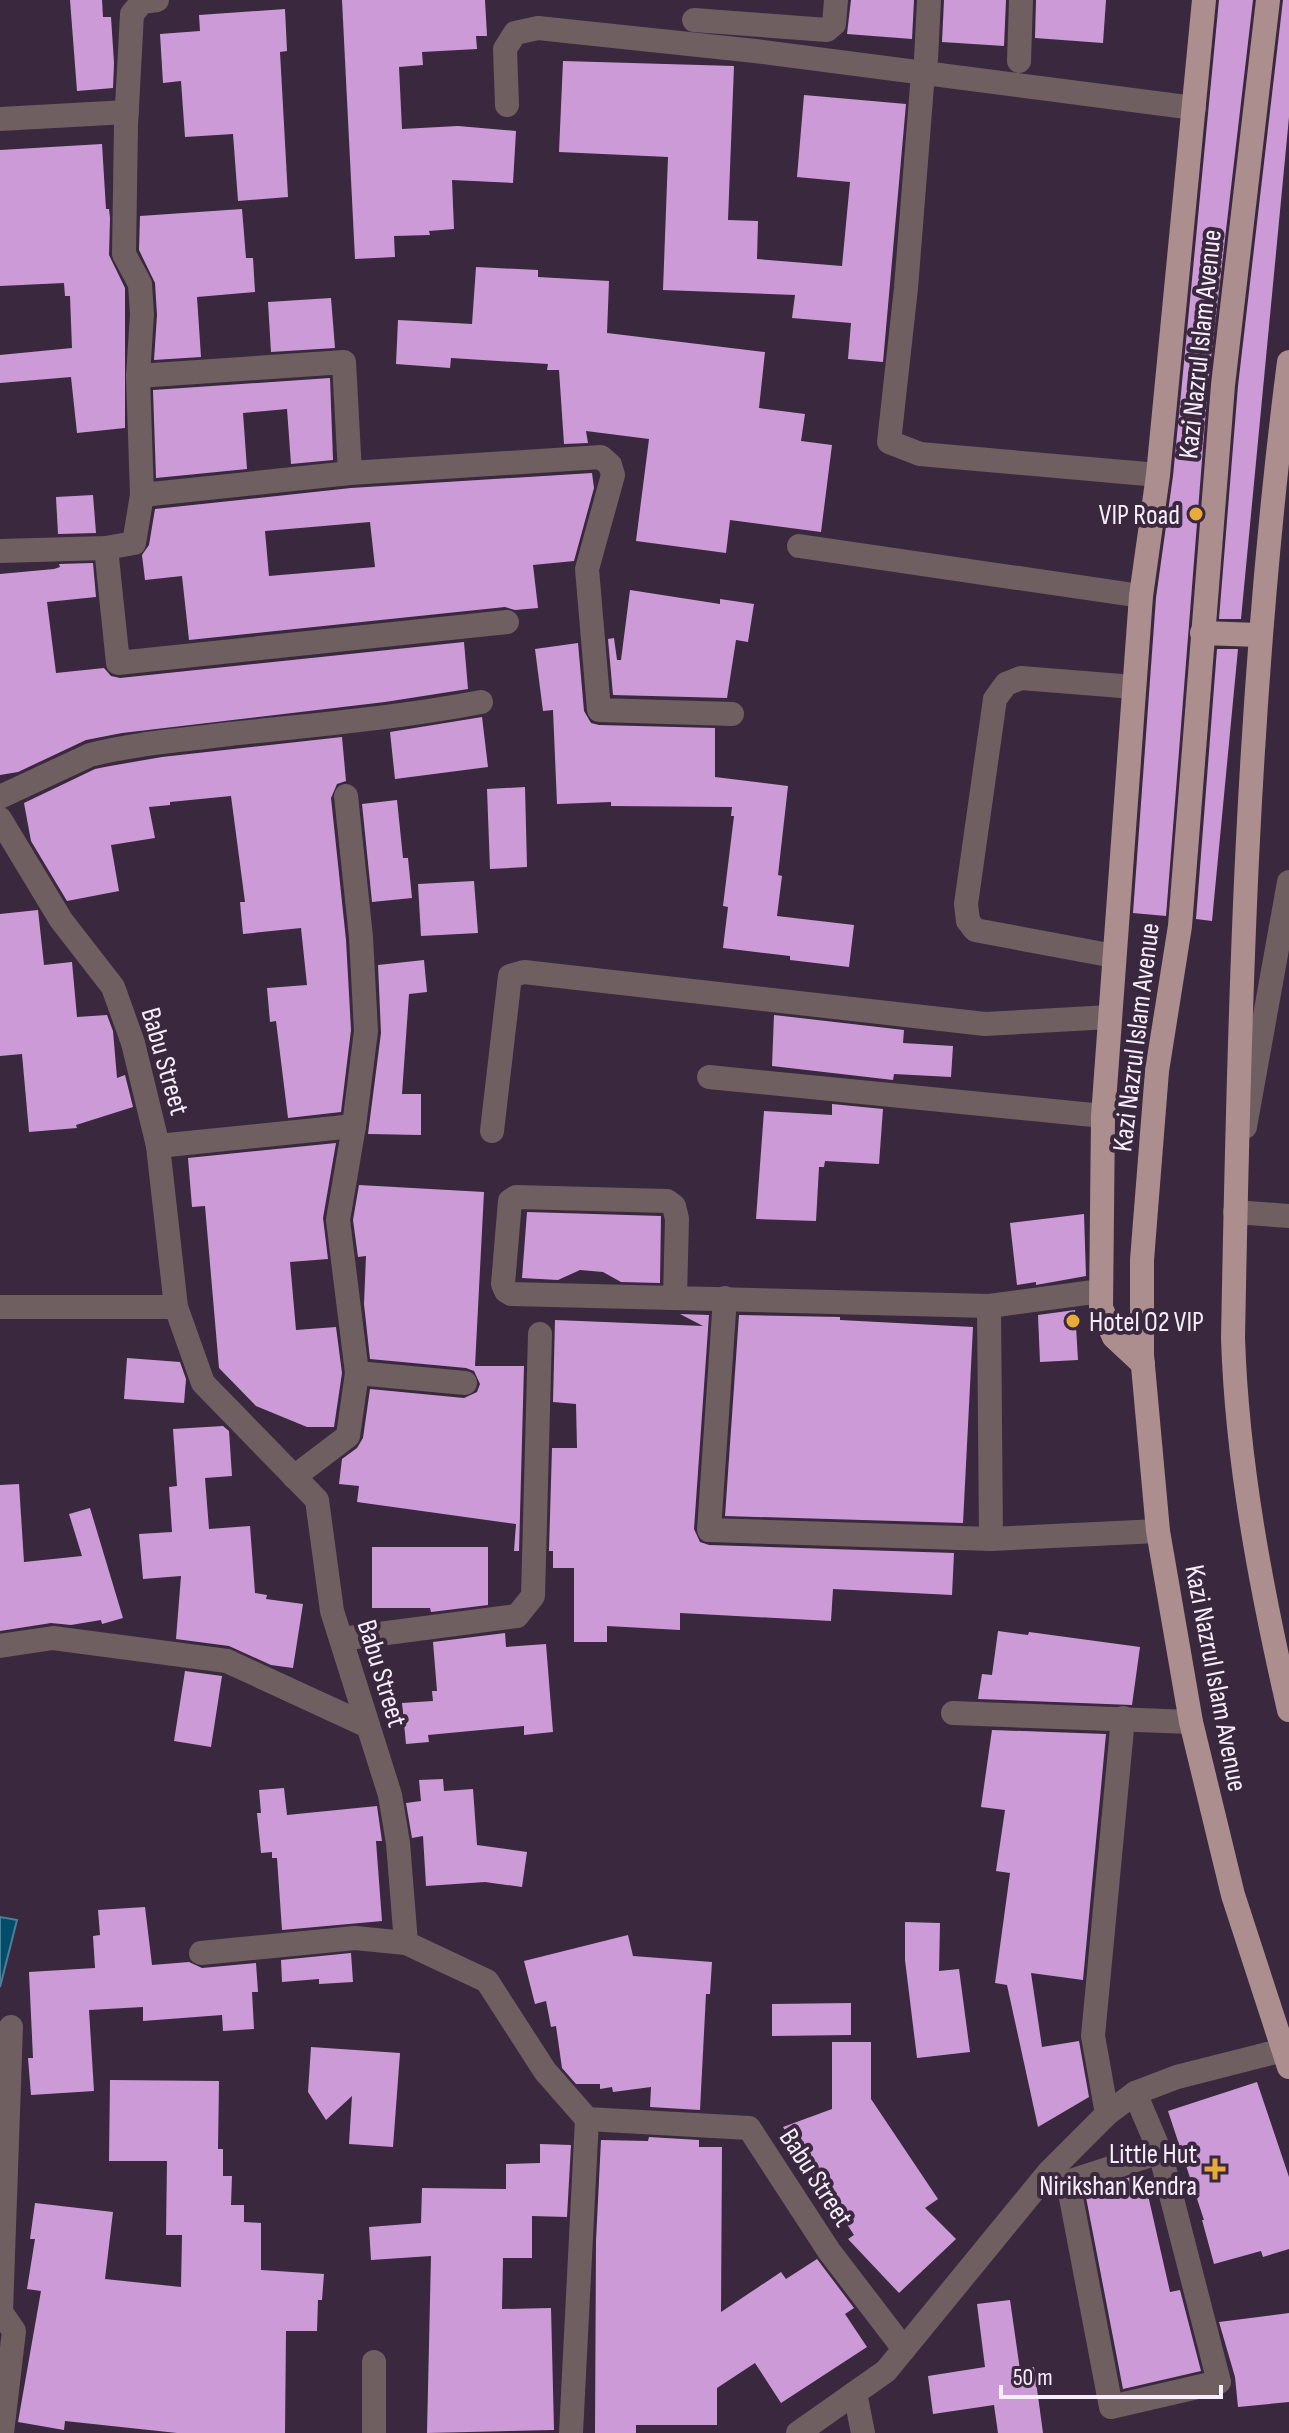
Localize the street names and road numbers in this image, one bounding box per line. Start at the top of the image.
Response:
street label: Kazi Nazrul Islam Avenue [1172,228,1229,460]
street label: Kazi Nazrul Islam Avenue [1106,921,1167,1153]
street label: Babu Street [134,1004,196,1119]
street label: Kazi Nazrul Islam Avenue [1177,1562,1254,1794]
street label: Babu Street [350,1616,413,1731]
street label: Babu Street [772,2123,860,2233]

